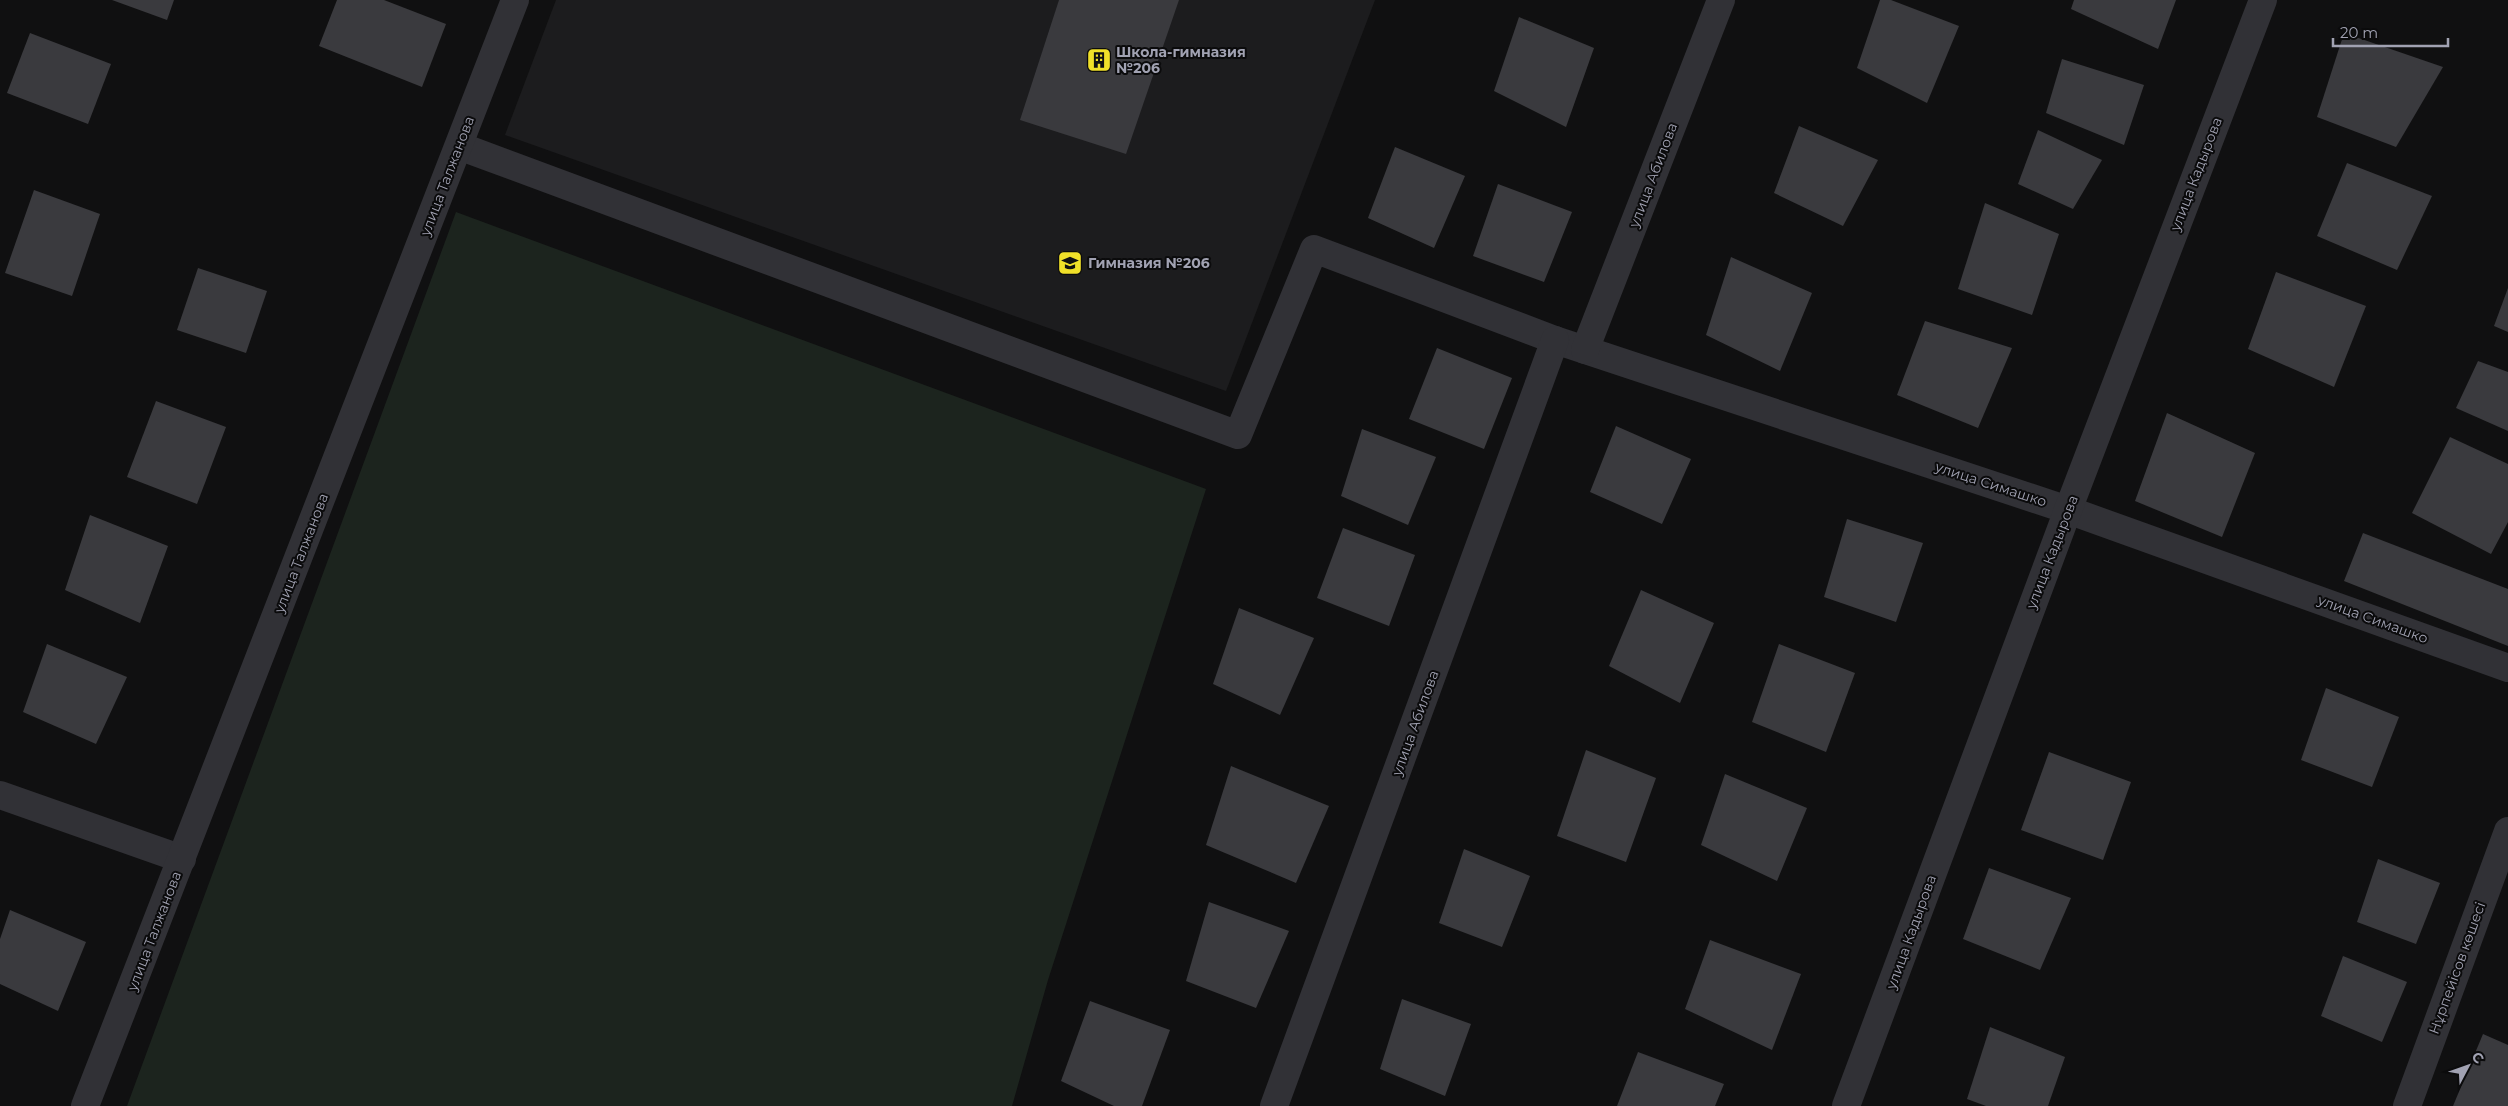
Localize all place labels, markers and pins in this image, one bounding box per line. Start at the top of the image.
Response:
place label: Школа-гимназия №206 [1116,43,1246,77]
building icon: Школа-гимназия №206 [1086,47,1112,73]
school or university icon: Гимназия №206 [1057,250,1083,276]
place label: Гимназия №206 [1088,254,1210,272]

